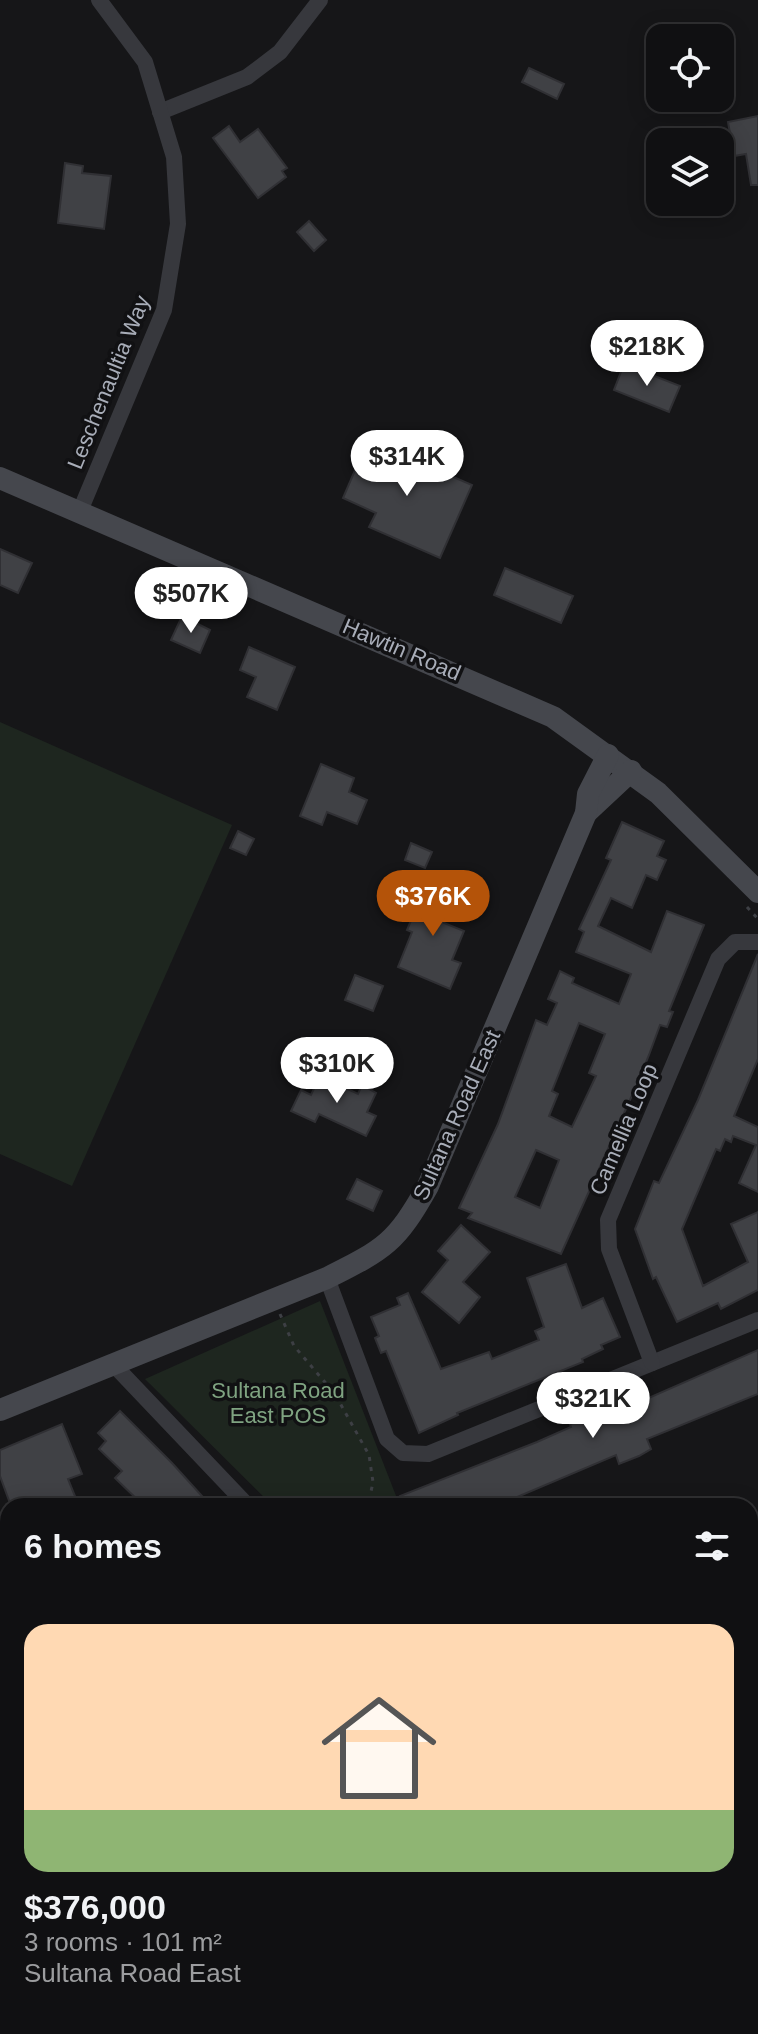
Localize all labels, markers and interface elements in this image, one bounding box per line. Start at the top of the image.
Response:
map controls [646,24,734,216]
button: locate [646,24,734,112]
button: layers [646,128,734,216]
street label: Leschenaultia Way [62,292,155,473]
pin: $218K [591,320,703,388]
text: $218K [609,331,685,361]
pin: $314K [351,430,463,498]
text: $314K [369,441,445,471]
pin: $507K [135,567,247,635]
text: $507K [153,578,229,608]
street label: Hawtin Road [339,613,465,686]
pin: $376K [377,870,489,938]
text: $376K [395,881,471,911]
street label: Sultana Road East [408,1026,505,1204]
pin: $310K [281,1037,393,1105]
text: $310K [299,1048,375,1078]
street label: Camellia Loop [584,1060,662,1199]
pin: $321K [537,1372,649,1440]
park label: Sultana Road East POS [211,1378,345,1428]
text: $321K [555,1383,631,1413]
icon: filters [690,1524,734,1568]
text: 6 homes [24,1527,162,1565]
icon: home [307,1676,451,1820]
text: $376,000 [24,1888,166,1926]
text: 3 rooms · 101 m² [24,1927,222,1957]
text: Sultana Road East [24,1958,241,1988]

